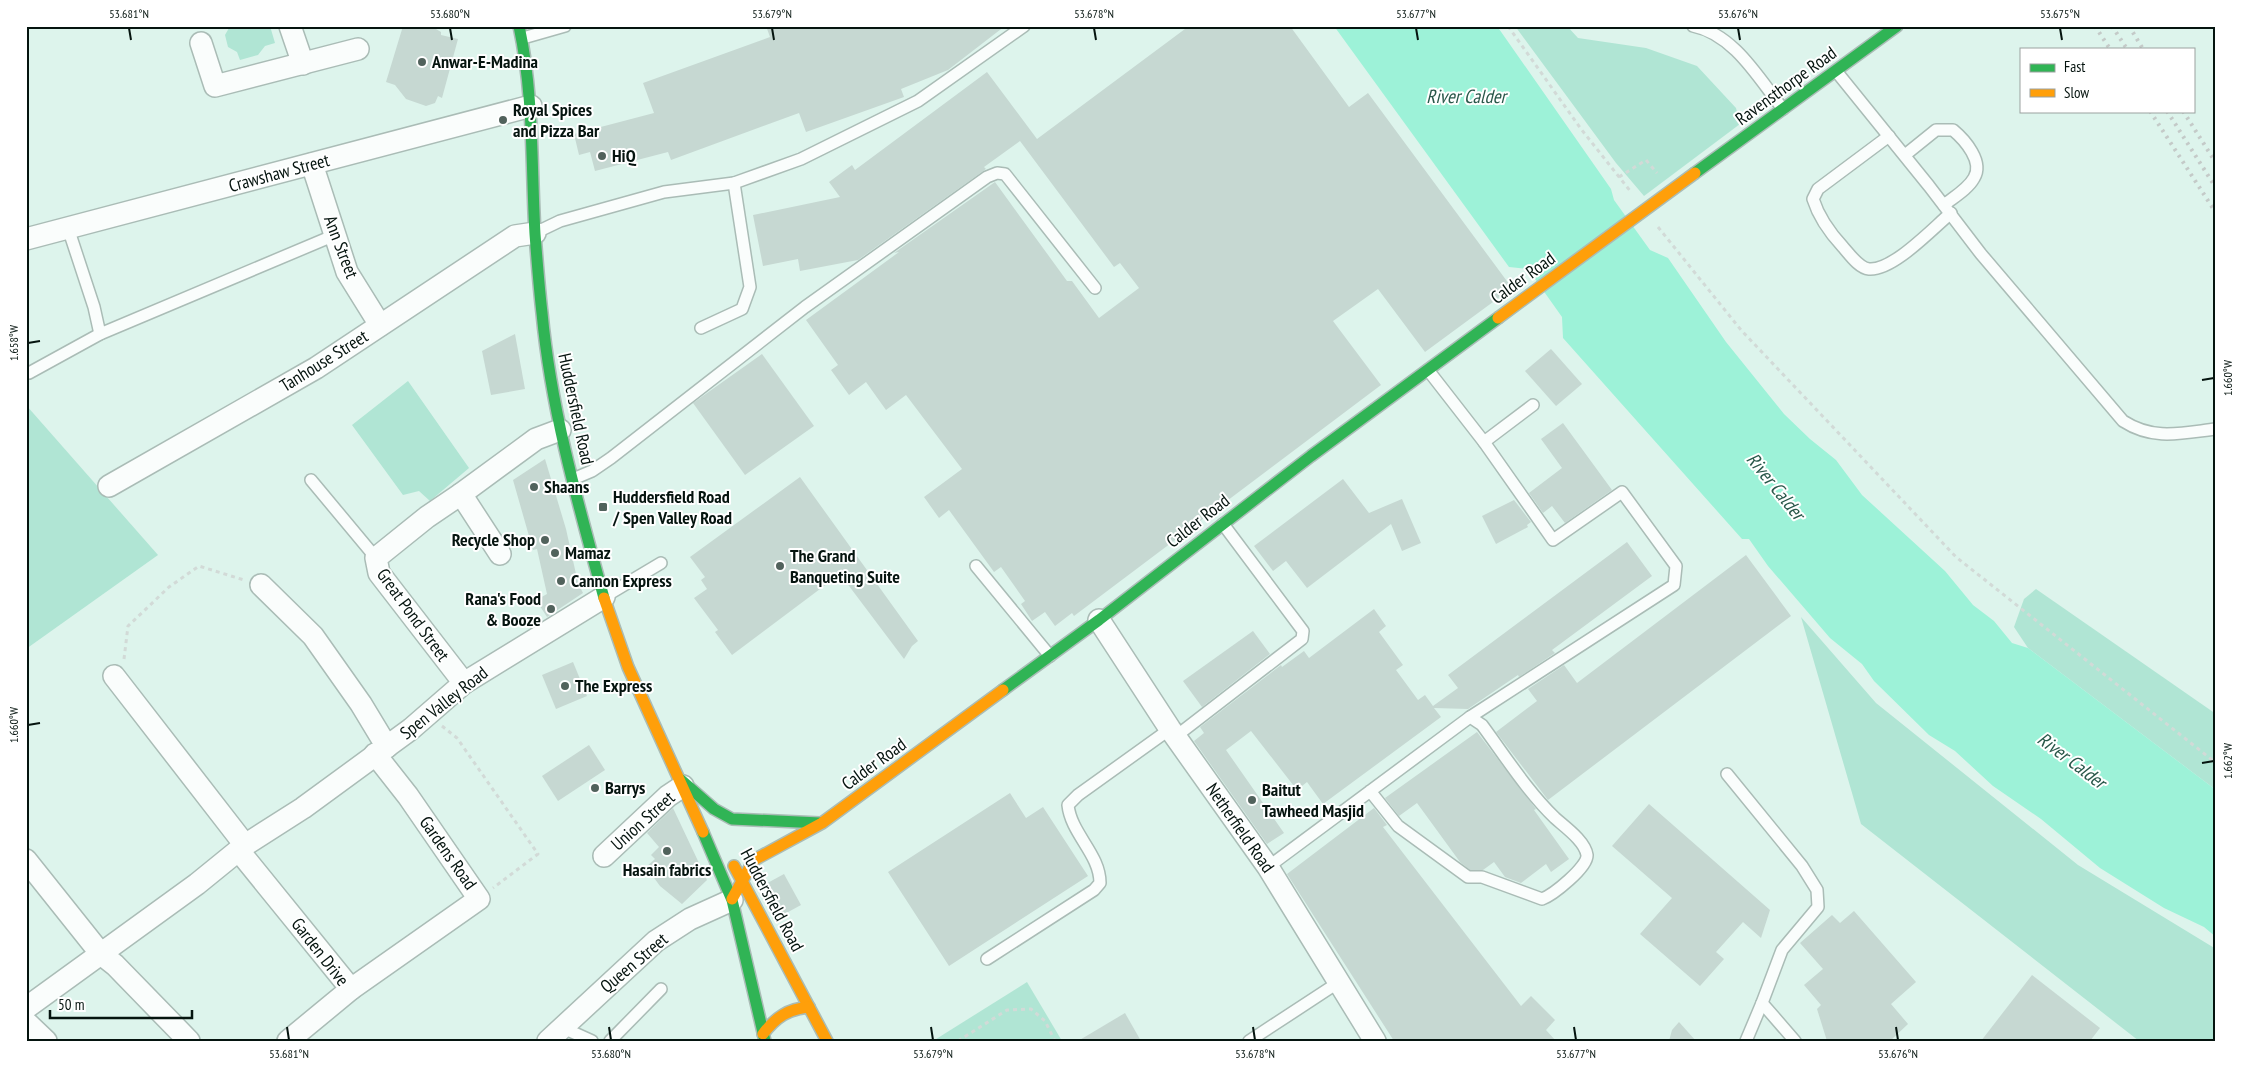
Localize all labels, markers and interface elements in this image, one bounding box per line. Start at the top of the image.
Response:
text: 53.681°N [109,6,149,21]
text: 53.680°N [430,6,470,21]
text: 53.679°N [752,6,792,21]
text: 53.678°N [1074,6,1114,21]
text: 53.677°N [1396,6,1436,21]
text: 53.676°N [1718,6,1758,21]
text: 53.675°N [2040,6,2080,21]
street label: Ravensthorpe Road [1731,41,1841,130]
legend [2020,48,2194,112]
place label: Anwar-E-Madina [431,50,538,73]
marker: Anwar-E-Madina [416,56,428,68]
text: Fast [2064,57,2085,76]
text: Slow [2064,83,2089,102]
water label: River Calder [1426,84,1509,108]
place label: Royal Spices and Pizza Bar [513,98,600,142]
marker: Royal Spices and Pizza Bar [497,114,509,126]
place label: HiQ [612,144,637,167]
street label: Crawshaw Street [226,148,332,197]
marker: HiQ [596,150,608,162]
street label: Ann Street [319,212,364,282]
street label: Calder Road [1486,247,1559,309]
street label: Tanhouse Street [275,324,372,397]
text: 1.658°W [6,325,21,361]
street label: Huddersfield Road [553,351,600,467]
text: 1.660°W [2220,360,2235,396]
water label: River Calder [1742,448,1812,527]
place label: Shaans [544,475,589,498]
marker: Shaans [528,481,540,493]
place label: Huddersfield Road / Spen Valley Road [612,485,732,529]
street label: Calder Road [1161,489,1234,552]
marker: Huddersfield Road / Spen Valley Road [597,501,609,513]
place label: Recycle Shop [452,528,535,551]
marker: Recycle Shop [539,534,551,546]
place label: Mamaz [565,541,611,564]
place label: The Grand Banqueting Suite [790,544,900,588]
marker: Mamaz [549,547,561,559]
marker: The Grand Banqueting Suite [774,560,786,572]
street label: Great Pond Street [372,564,455,666]
place label: Cannon Express [571,569,672,592]
marker: Cannon Express [555,575,567,587]
place label: Rana's Food & Booze [465,587,541,631]
marker: Rana's Food & Booze [545,603,557,615]
street label: Spen Valley Road [395,661,492,744]
place label: The Express [575,674,652,697]
marker: The Express [559,680,571,692]
text: 1.660°W [6,707,21,743]
water label: River Calder [2033,727,2113,795]
street label: Calder Road [837,733,910,795]
text: 1.662°W [2220,743,2235,779]
place label: Barrys [605,776,645,799]
street label: Netherfield Road [1201,778,1280,877]
place label: Baitut Tawheed Masjid [1262,778,1364,822]
marker: Barrys [589,782,601,794]
street label: Union Street [606,786,679,855]
marker: Baitut Tawheed Masjid [1246,794,1258,806]
street label: Gardens Road [415,811,482,894]
street label: Huddersfield Road [736,844,809,955]
marker: Hasain fabrics [661,845,673,857]
place label: Hasain fabrics [623,858,711,881]
street label: Garden Drive [287,913,354,991]
street label: Queen Street [595,928,672,998]
scale bar [50,987,192,1019]
text: 50 m [58,995,84,1014]
text: 53.681°N [269,1046,309,1061]
text: 53.680°N [591,1046,631,1061]
text: 53.679°N [913,1046,953,1061]
text: 53.678°N [1235,1046,1275,1061]
text: 53.677°N [1556,1046,1596,1061]
text: 53.676°N [1878,1046,1918,1061]

